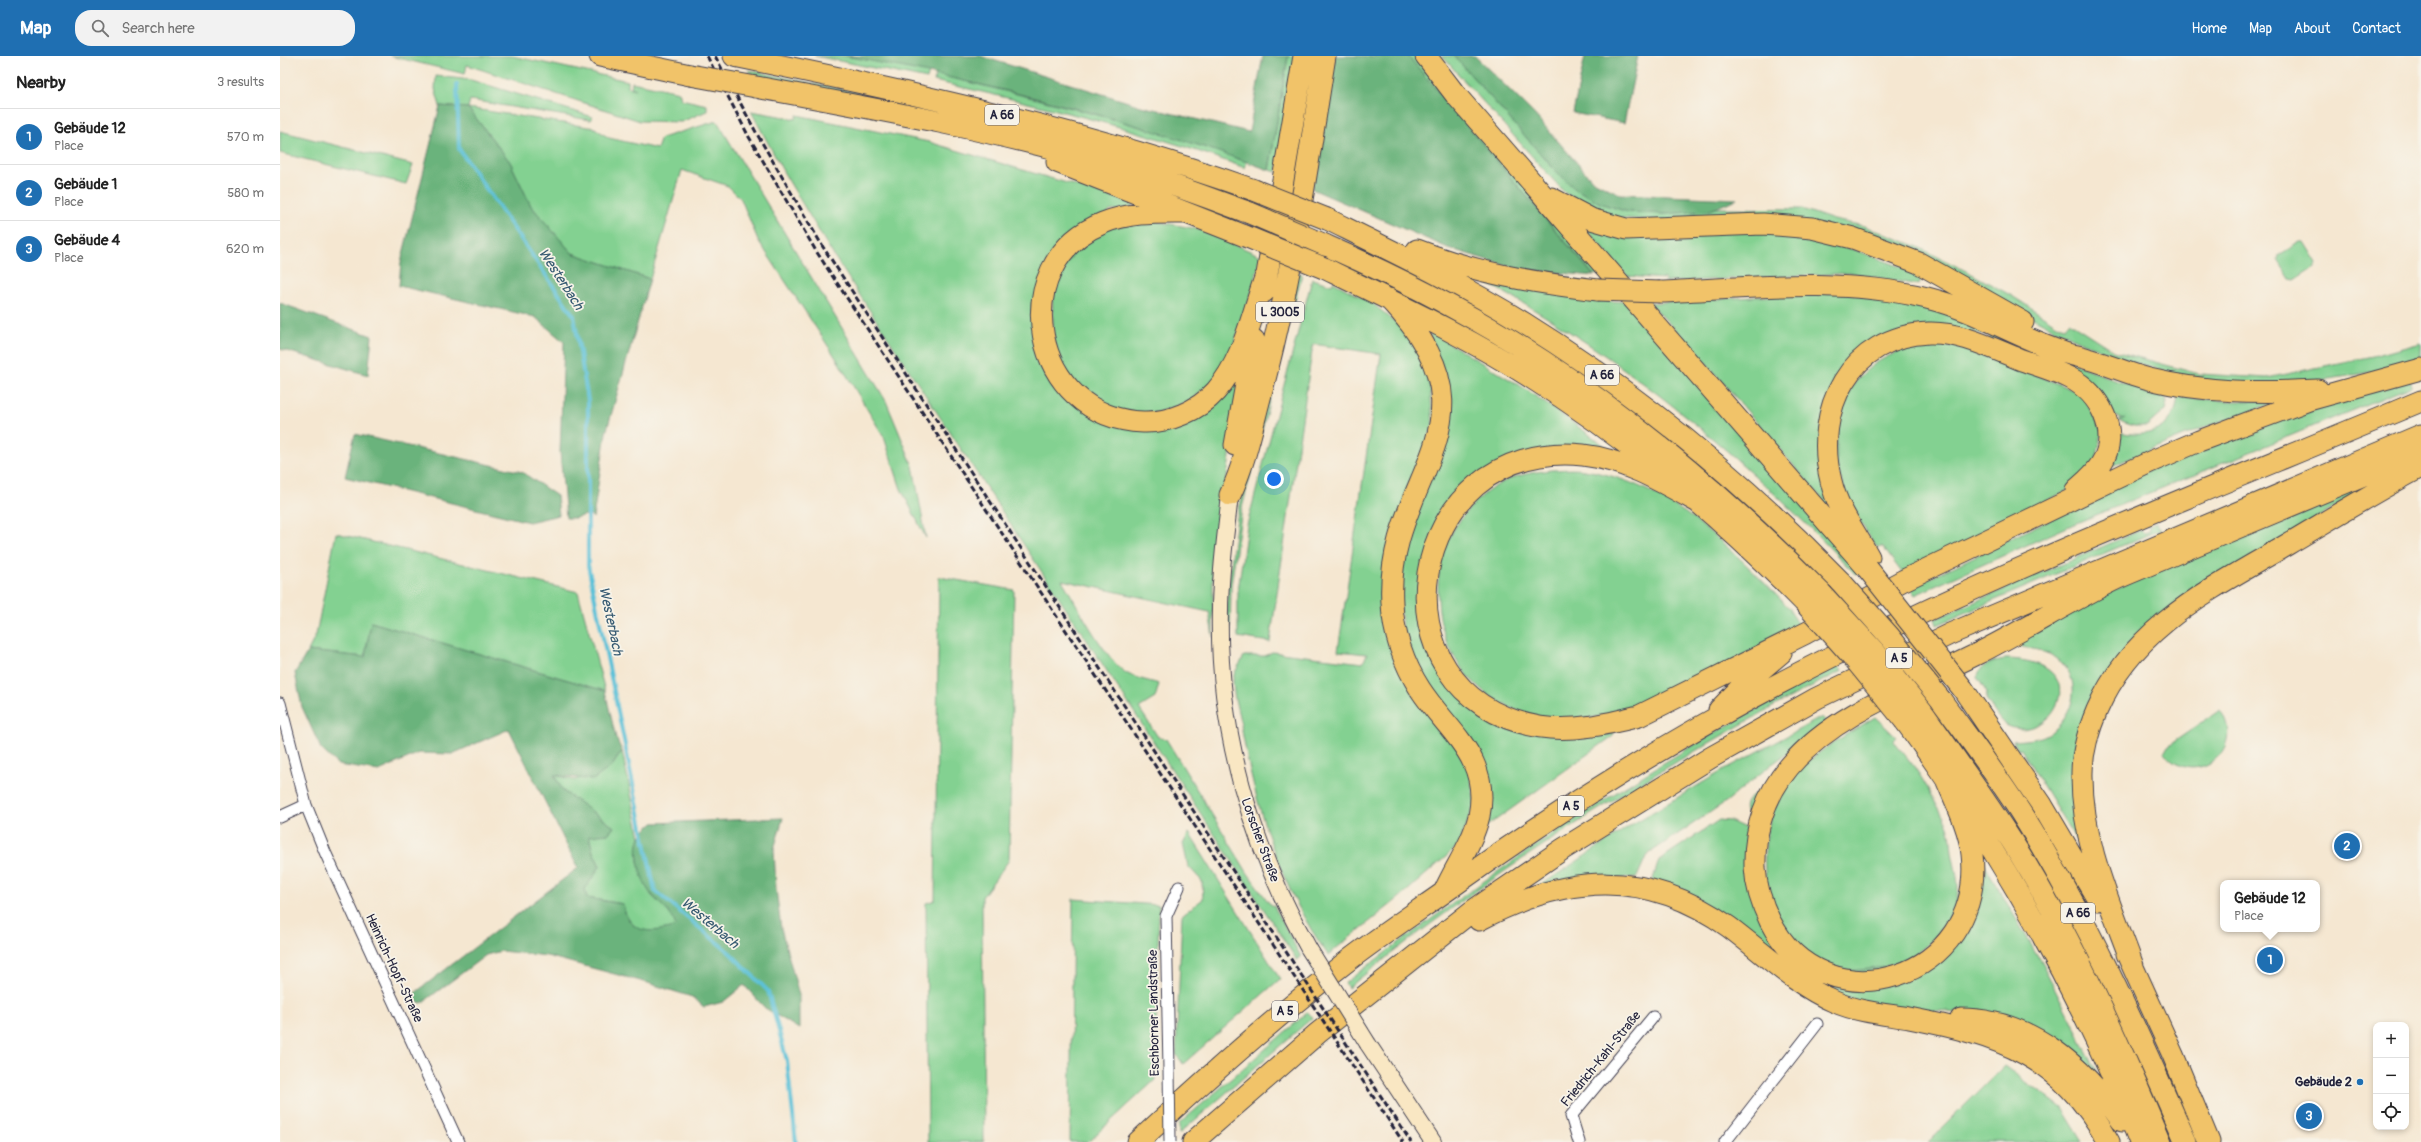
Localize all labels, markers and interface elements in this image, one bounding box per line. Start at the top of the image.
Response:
search box [75,10,355,46]
text: Map [20,16,51,40]
icon: search [89,17,111,39]
text: Search here [121,19,195,38]
text: Home [2192,20,2227,37]
text: Map [2249,20,2272,37]
text: About [2294,20,2330,37]
text: Contact [2352,20,2401,37]
text: Nearby [16,72,65,93]
text: 3 results [217,74,264,90]
road number: A 66 [985,105,1019,125]
text: Gebäude 12 [54,119,126,138]
text: 1 [26,129,32,145]
text: 570 m [227,129,264,145]
text: Place [54,138,83,154]
text: Gebäude 1 [54,175,117,194]
text: 2 [25,185,33,201]
text: 580 m [227,185,264,201]
text: Place [54,194,83,210]
text: Gebäude 4 [54,231,120,250]
text: 3 [25,241,33,257]
text: 620 m [226,241,264,257]
water label: Westerbach [535,245,588,314]
text: Place [54,250,83,266]
road number: L 3005 [1256,302,1304,322]
road number: A 66 [1585,365,1619,385]
your location [1264,469,1284,489]
water label: Westerbach [595,585,627,658]
road number: A 5 [1886,648,1912,668]
street label: Lorscher Straße [1237,796,1283,885]
road number: A 5 [1558,796,1584,816]
pin: 2 [2334,831,2360,861]
popup [2220,880,2320,932]
text: Gebäude 12 [2234,889,2306,908]
water label: Westerbach [678,894,743,953]
road number: A 66 [2061,903,2095,923]
text: Place [2234,908,2263,924]
street label: Heinrich-Hopf-Straße [362,911,426,1025]
pin: 1 [2257,945,2283,975]
street label: Eschborner Landstraße [1145,949,1163,1076]
road number: A 5 [1272,1001,1298,1021]
street label: Friedrich-Kahl-Straße [1558,1008,1645,1110]
map controls [2373,1022,2409,1130]
button: + [2373,1022,2409,1058]
button: − [2373,1058,2409,1094]
place label: Gebäude 2 [2295,1074,2352,1090]
marker: Gebäude 2 [2355,1077,2365,1087]
button: locate [2373,1094,2409,1130]
pin: 3 [2296,1101,2322,1131]

